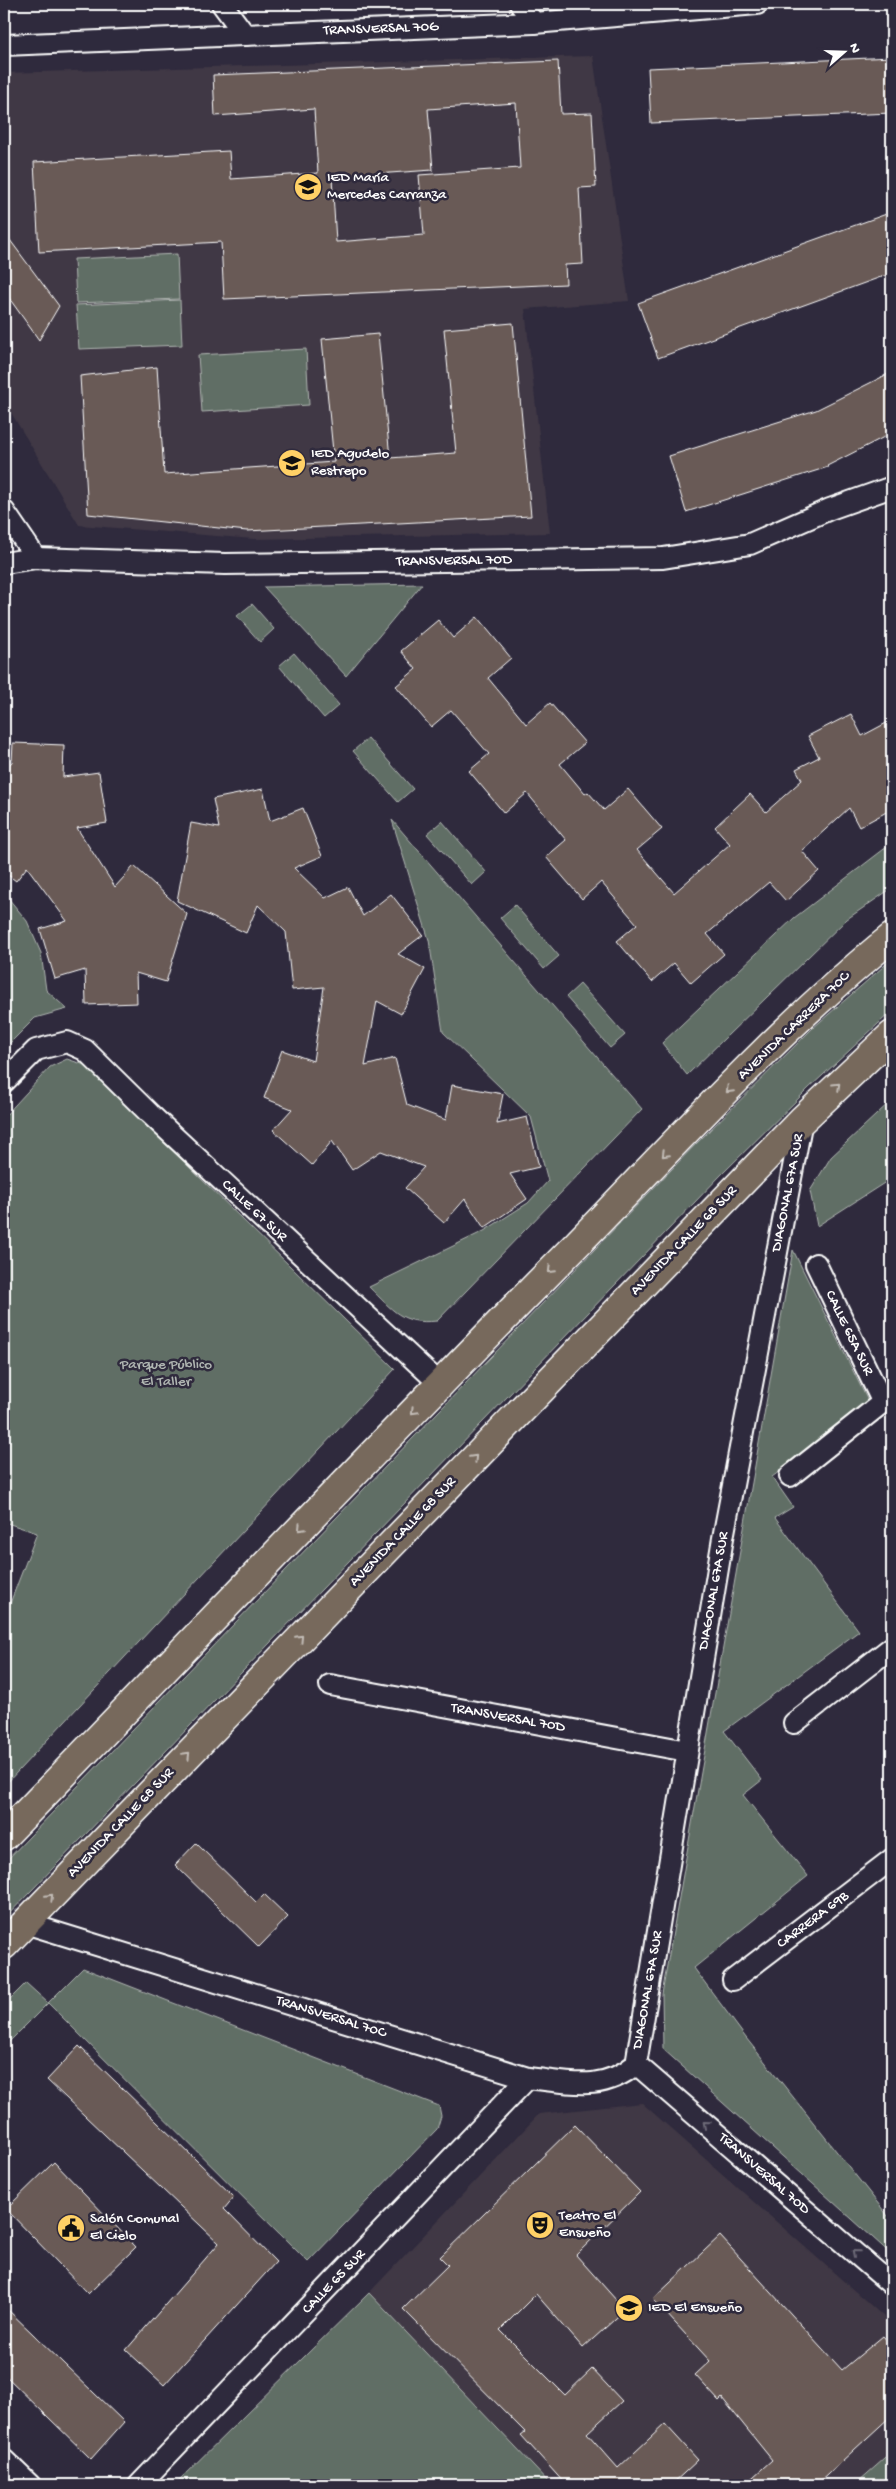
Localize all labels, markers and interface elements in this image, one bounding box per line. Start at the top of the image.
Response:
street label: TRANSVERSAL 70G [322,18,440,40]
north arrow [818,28,868,78]
text: N [844,41,863,56]
place label: IED María Mercedes Carranza [327,169,447,204]
school or university icon: IED María Mercedes Carranza [293,172,323,202]
place label: IED Agudelo Restrepo [311,445,390,480]
school or university icon: IED Agudelo Restrepo [277,448,307,478]
street label: TRANSVERSAL 70D [395,551,512,571]
street label: AVENIDA CARRERA 70C [734,967,854,1084]
one-way arrow [832,1083,841,1092]
one-way arrow [726,1084,735,1093]
street label: DIAGONAL 67A SUR [768,1131,808,1254]
one-way arrow [662,1148,671,1157]
street label: CALLE 67 SUR [217,1176,291,1247]
street label: AVENIDA CALLE 68 SUR [627,1181,742,1300]
one-way arrow [548,1264,557,1273]
street label: CALLE 65A SUR [821,1288,878,1379]
park label: Parque Público El Taller [119,1356,212,1391]
one-way arrow [410,1405,419,1414]
one-way arrow [468,1455,477,1464]
street label: AVENIDA CALLE 68 SUR [346,1472,461,1591]
one-way arrow [298,1523,307,1532]
street label: DIAGONAL 67A SUR [695,1529,733,1652]
one-way arrow [294,1635,303,1644]
street label: TRANSVERSAL 70D [448,1699,567,1737]
one-way arrow [181,1752,190,1761]
street label: AVENIDA CALLE 68 SUR [64,1763,179,1882]
street label: CARRERA 69B [774,1887,853,1953]
one-way arrow [44,1894,53,1903]
street label: DIAGONAL 67A SUR [629,1928,667,2051]
street label: TRANSVERSAL 70C [273,1991,389,2043]
one-way arrow [702,2121,711,2130]
street label: TRANSVERSAL 70D [714,2129,814,2219]
place label: Teatro El Ensueño [558,2207,616,2242]
place label: Salón Comunal El Cielo [90,2210,179,2245]
theatre icon: Teatro El Ensueño [525,2210,555,2240]
public building icon: Salón Comunal El Cielo [56,2213,86,2243]
street label: CALLE 65 SUR [299,2245,370,2318]
one-way arrow [852,2250,861,2259]
school or university icon: IED El Ensueño [614,2293,644,2323]
place label: IED El Ensueño [648,2299,742,2317]

